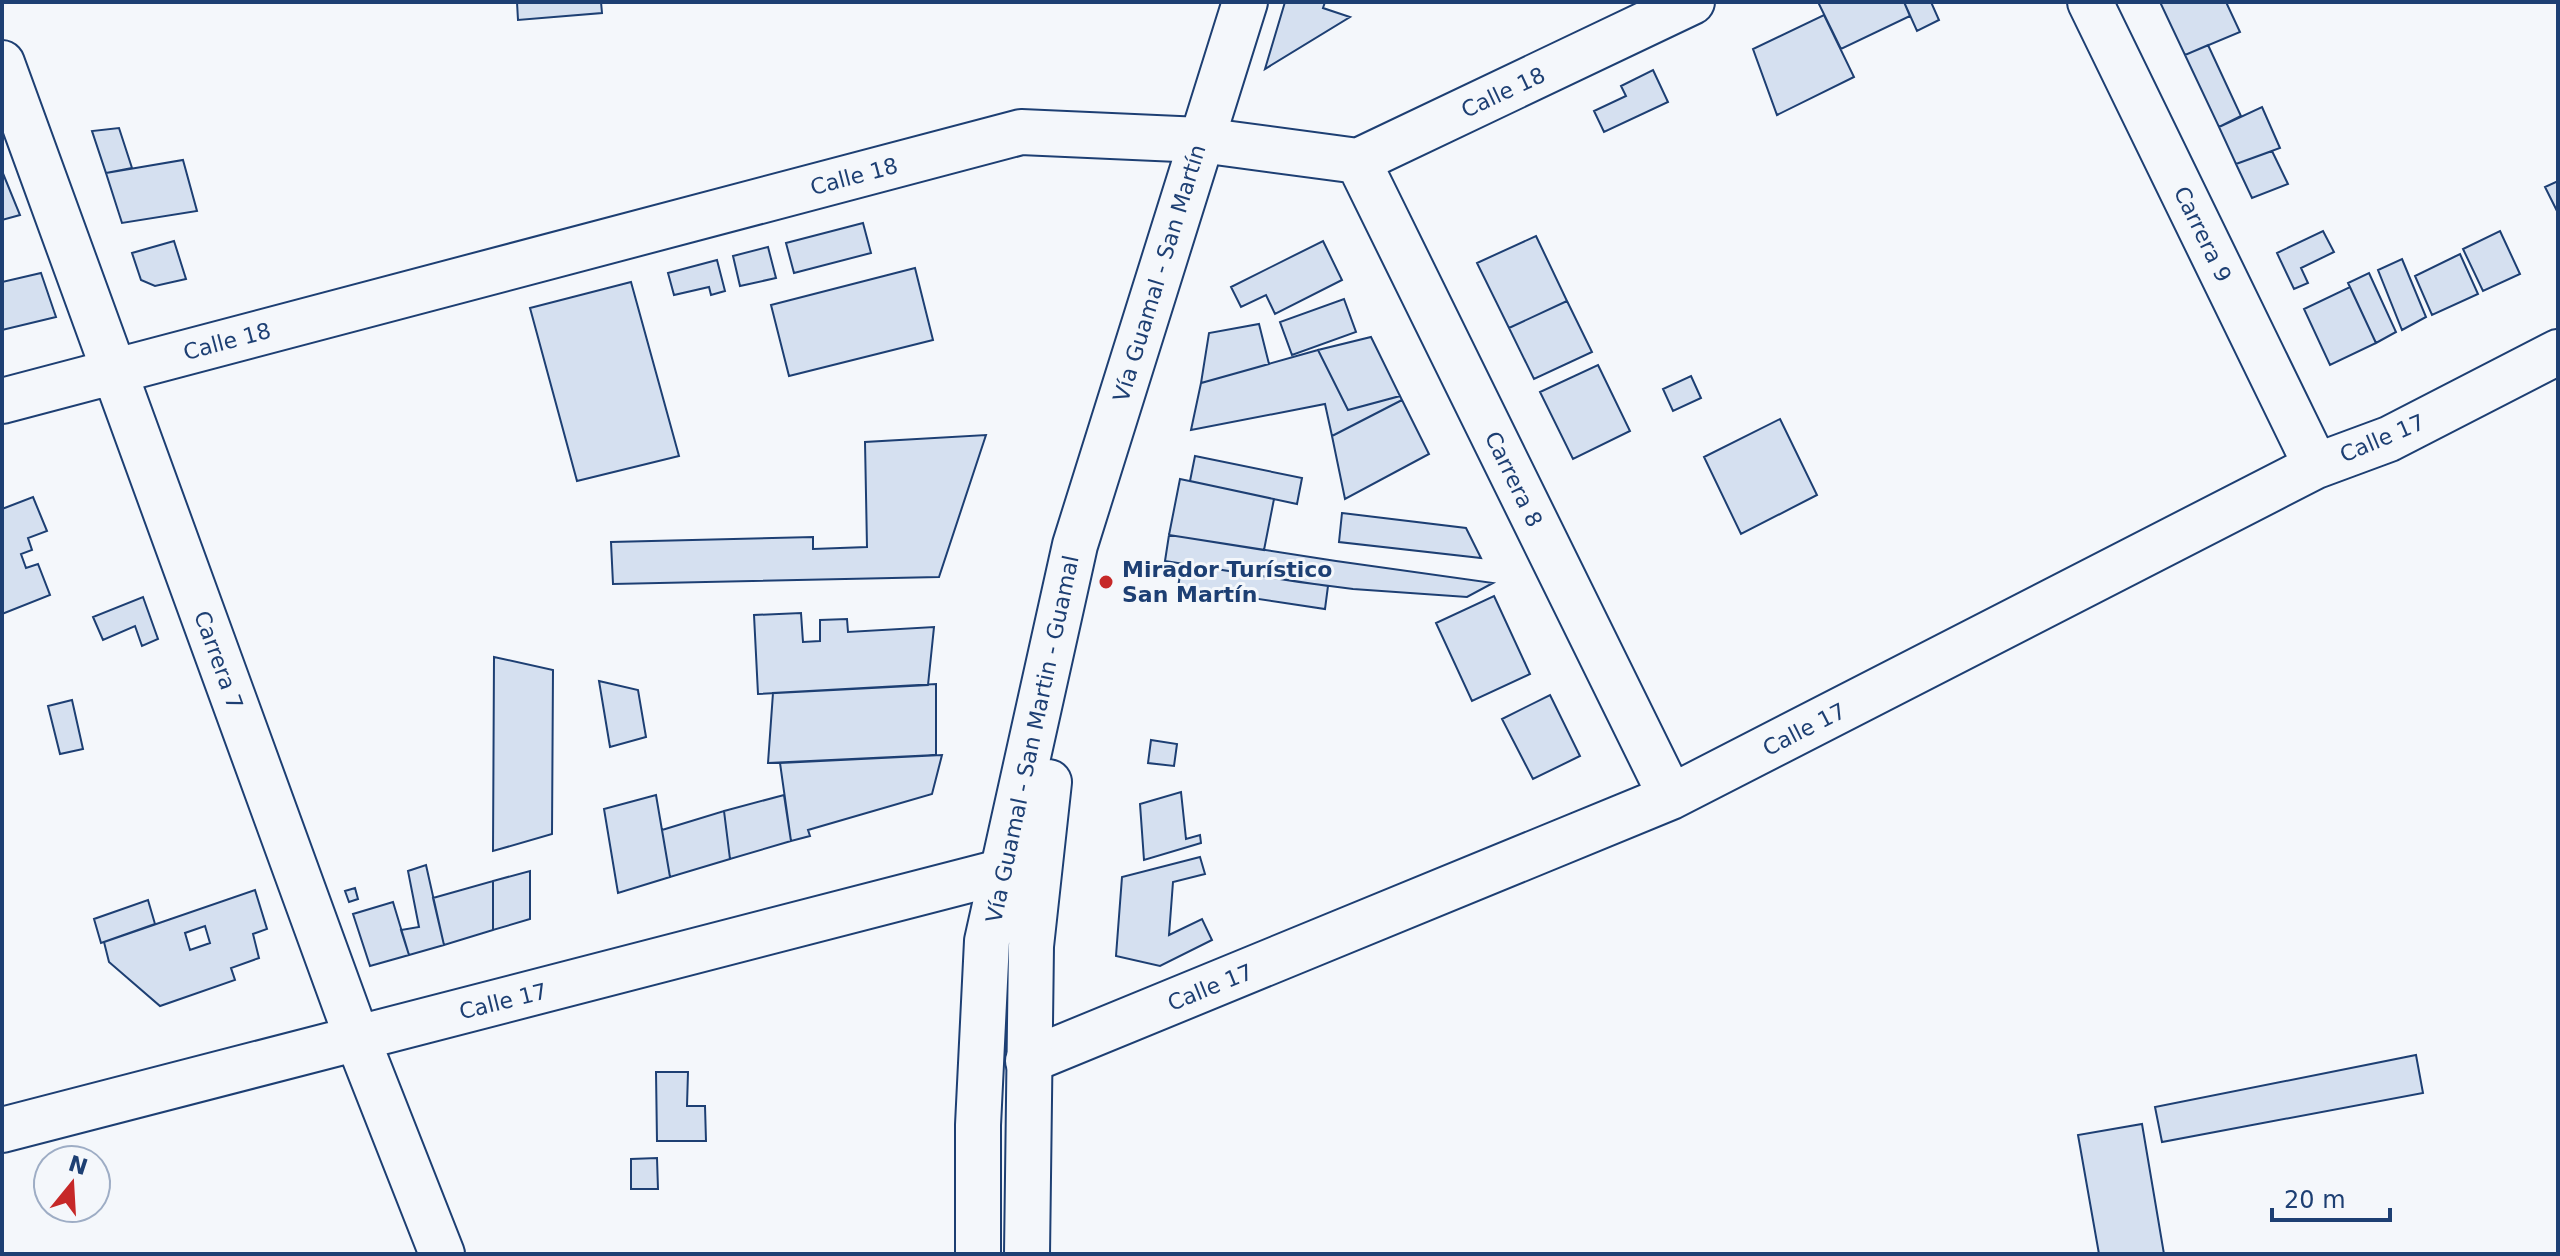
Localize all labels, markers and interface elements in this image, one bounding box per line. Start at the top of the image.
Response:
street label: Calle 18 [1457,62,1549,123]
street label: Vía Guamal - San Martín [1108,142,1211,405]
street label: Calle 18 [808,153,901,200]
street label: Carrera 9 [2169,182,2236,286]
street label: Calle 18 [181,318,274,365]
street label: Calle 17 [2336,409,2428,467]
street label: Carrera 8 [1480,427,1547,531]
street label: Vía Guamal - San Martin - Guamal [981,553,1084,925]
place label: Mirador Turístico San Martín [1122,557,1332,607]
marker: Mirador Turístico San Martín [1097,573,1115,591]
street label: Carrera 7 [189,607,248,713]
street label: Calle 17 [1759,698,1850,761]
street label: Calle 17 [1164,959,1256,1016]
street label: Calle 17 [457,979,550,1024]
north arrow [32,1144,112,1224]
text: N [65,1151,91,1180]
scale bar [2272,1172,2390,1222]
text: 20 m [2284,1186,2346,1214]

